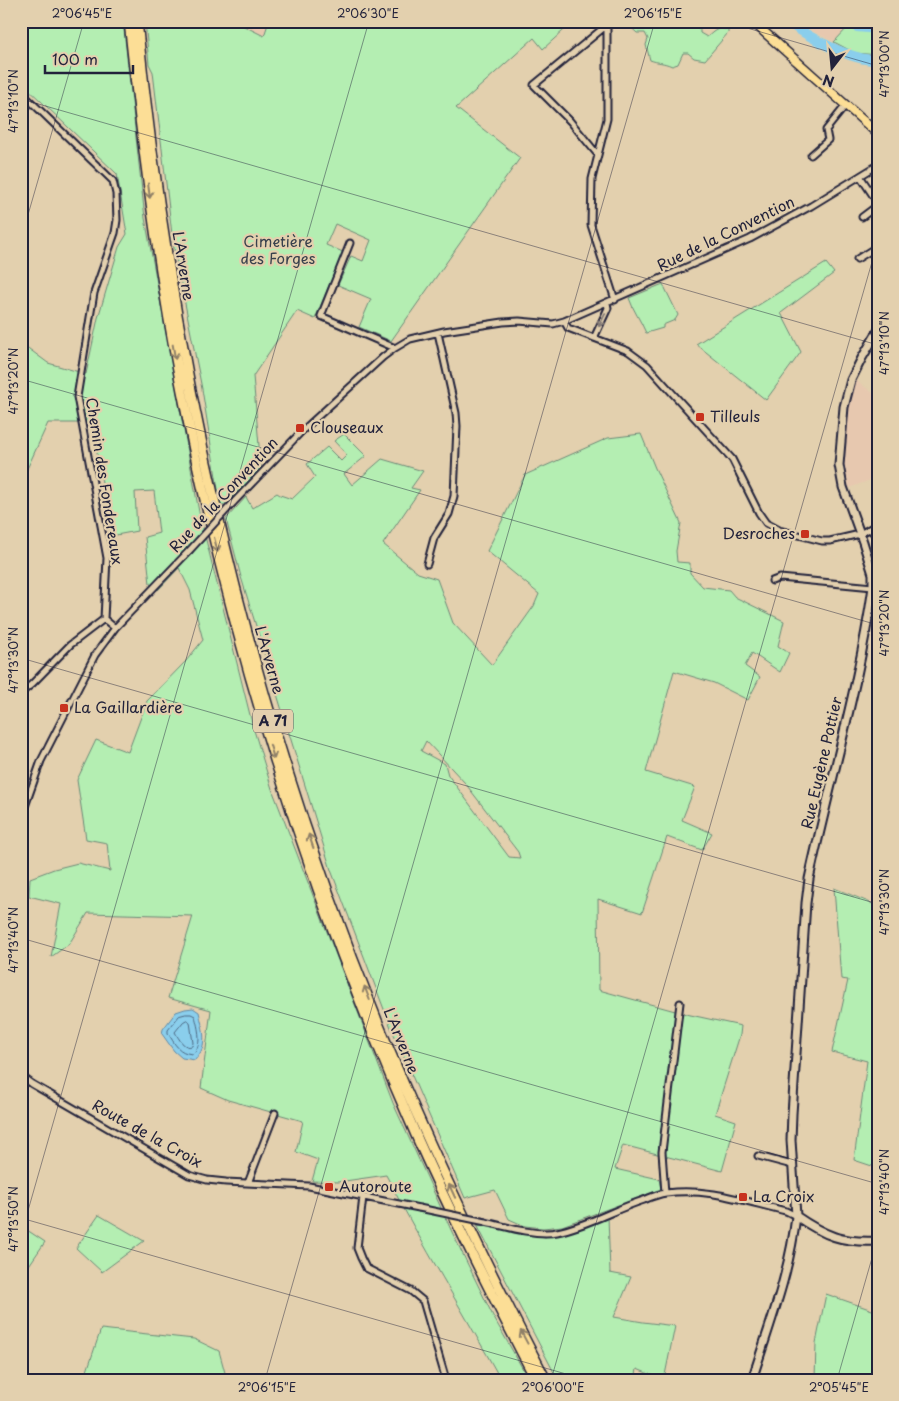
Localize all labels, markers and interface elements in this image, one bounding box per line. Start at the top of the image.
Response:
text: 2°06'45"E [52,4,112,22]
text: 2°06'30"E [337,4,399,22]
text: 2°06'15"E [624,4,682,22]
text: 47°13'00"N [875,30,893,98]
scale bar [45,42,132,74]
north arrow [806,42,856,92]
text: 100 m [52,47,98,70]
text: 47°13'10"N [4,69,22,133]
text: N [820,69,837,93]
one-way arrow [144,183,154,199]
street label: Rue de la Convention [653,189,798,276]
street label: L'Arverne [168,229,201,302]
park label: Cimetière des Forges [241,229,316,269]
text: 47°13'10"N [875,311,893,375]
one-way arrow [597,313,607,328]
one-way arrow [170,343,180,359]
text: 47°13'20"N [4,348,22,414]
street label: Chemin des Fondereaux [81,396,130,566]
place label: Tilleuls [710,404,760,427]
marker: Tilleuls [694,411,706,423]
place label: Clouseaux [310,415,383,438]
marker: Clouseaux [294,422,306,434]
street label: Rue de la Convention [163,431,283,557]
place label: Desroches [722,521,795,544]
marker: Desroches [799,528,811,540]
one-way arrow [212,536,221,552]
text: 47°13'20"N [875,590,893,656]
street label: L'Arverne [250,623,291,696]
text: 47°13'30"N [4,627,22,693]
street label: Rue Eugène Pottier [794,694,847,831]
place label: La Gaillardière [74,695,182,718]
marker: La Gaillardière [58,702,70,714]
road number: A 71 [253,709,293,732]
one-way arrow [268,744,278,760]
one-way arrow [306,834,315,849]
text: 47°13'30"N [875,869,893,935]
text: 47°13'40"N [4,907,22,973]
one-way arrow [362,986,371,1002]
street label: L'Arverne [379,1004,426,1077]
street label: Route de la Croix [88,1093,207,1173]
text: 47°13'40"N [875,1149,893,1215]
place label: Autoroute [339,1174,412,1197]
marker: Autoroute [323,1181,335,1193]
one-way arrow [446,1184,456,1199]
place label: La Croix [753,1184,814,1207]
text: 47°13'50"N [4,1186,22,1252]
marker: La Croix [737,1191,749,1203]
one-way arrow [518,1330,528,1344]
text: 2°06'15"E [238,1378,296,1396]
text: 2°06'00"E [522,1378,584,1396]
text: 2°05'45"E [809,1378,869,1396]

